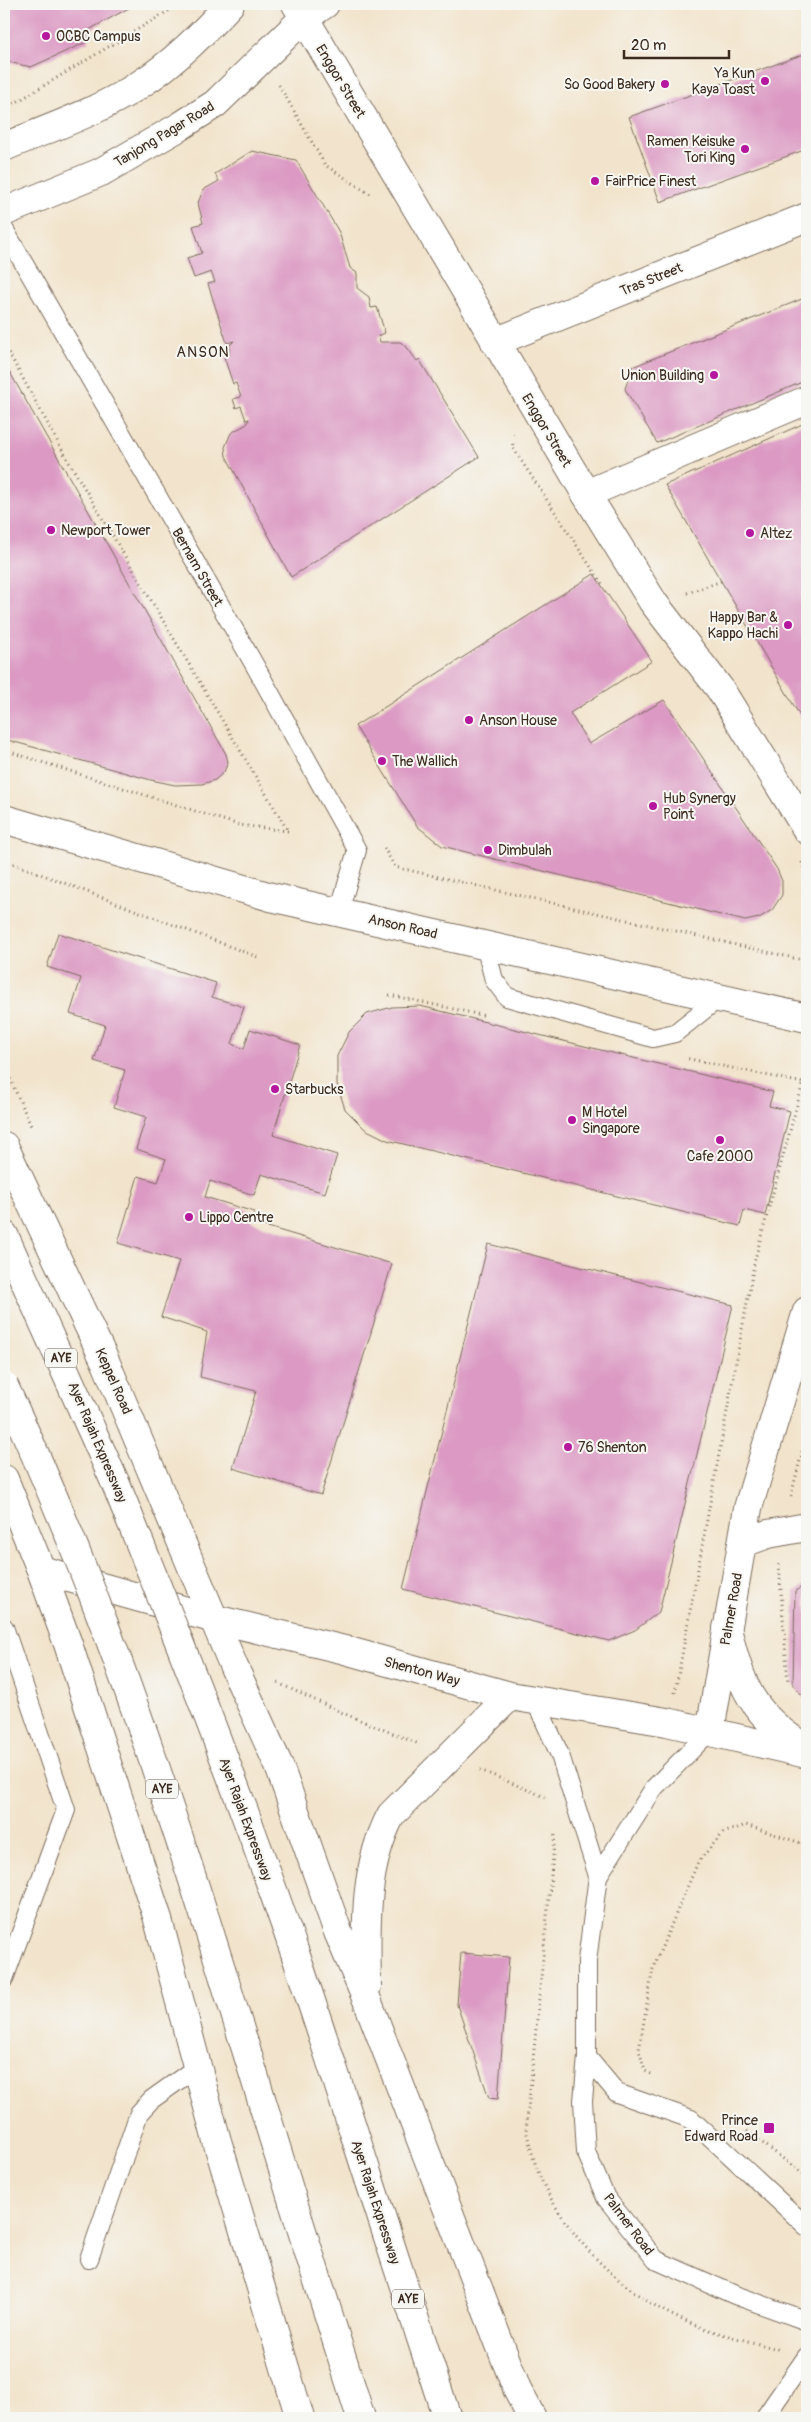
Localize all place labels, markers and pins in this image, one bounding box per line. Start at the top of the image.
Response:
place label: OCBC Campus [56,28,141,45]
marker: OCBC Campus [40,30,52,42]
place label: Ya Kun Kaya Toast [691,65,755,98]
marker: Ya Kun Kaya Toast [759,75,771,87]
place label: So Good Bakery [564,76,655,93]
marker: So Good Bakery [659,78,671,90]
place label: Ramen Keisuke Tori King [647,133,735,166]
marker: Ramen Keisuke Tori King [739,143,751,155]
place label: FairPrice Finest [605,173,696,190]
marker: FairPrice Finest [589,175,601,187]
place label: Union Building [621,367,704,384]
marker: Union Building [708,369,720,381]
place label: Newport Tower [61,522,151,539]
marker: Newport Tower [45,524,57,536]
place label: Altez [760,525,792,542]
marker: Altez [744,527,756,539]
place label: Happy Bar & Kappo Hachi [708,609,779,642]
marker: Happy Bar & Kappo Hachi [782,619,794,631]
place label: Anson House [479,712,557,729]
marker: Anson House [463,714,475,726]
place label: The Wallich [392,753,458,770]
marker: The Wallich [376,755,388,767]
place label: Hub Synergy Point [663,790,736,823]
marker: Hub Synergy Point [647,800,659,812]
place label: Dimbulah [498,842,552,859]
marker: Dimbulah [482,844,494,856]
place label: Starbucks [285,1081,344,1098]
marker: Starbucks [269,1083,281,1095]
place label: M Hotel Singapore [582,1104,640,1137]
marker: M Hotel Singapore [566,1114,578,1126]
marker: Cafe 2000 [714,1134,726,1146]
place label: Cafe 2000 [687,1148,753,1165]
place label: Lippo Centre [199,1209,274,1226]
marker: Lippo Centre [183,1211,195,1223]
place label: 76 Shenton [578,1439,647,1456]
marker: 76 Shenton [562,1441,574,1453]
place label: Prince Edward Road [684,2112,758,2145]
marker: Prince Edward Road [762,2121,776,2135]

